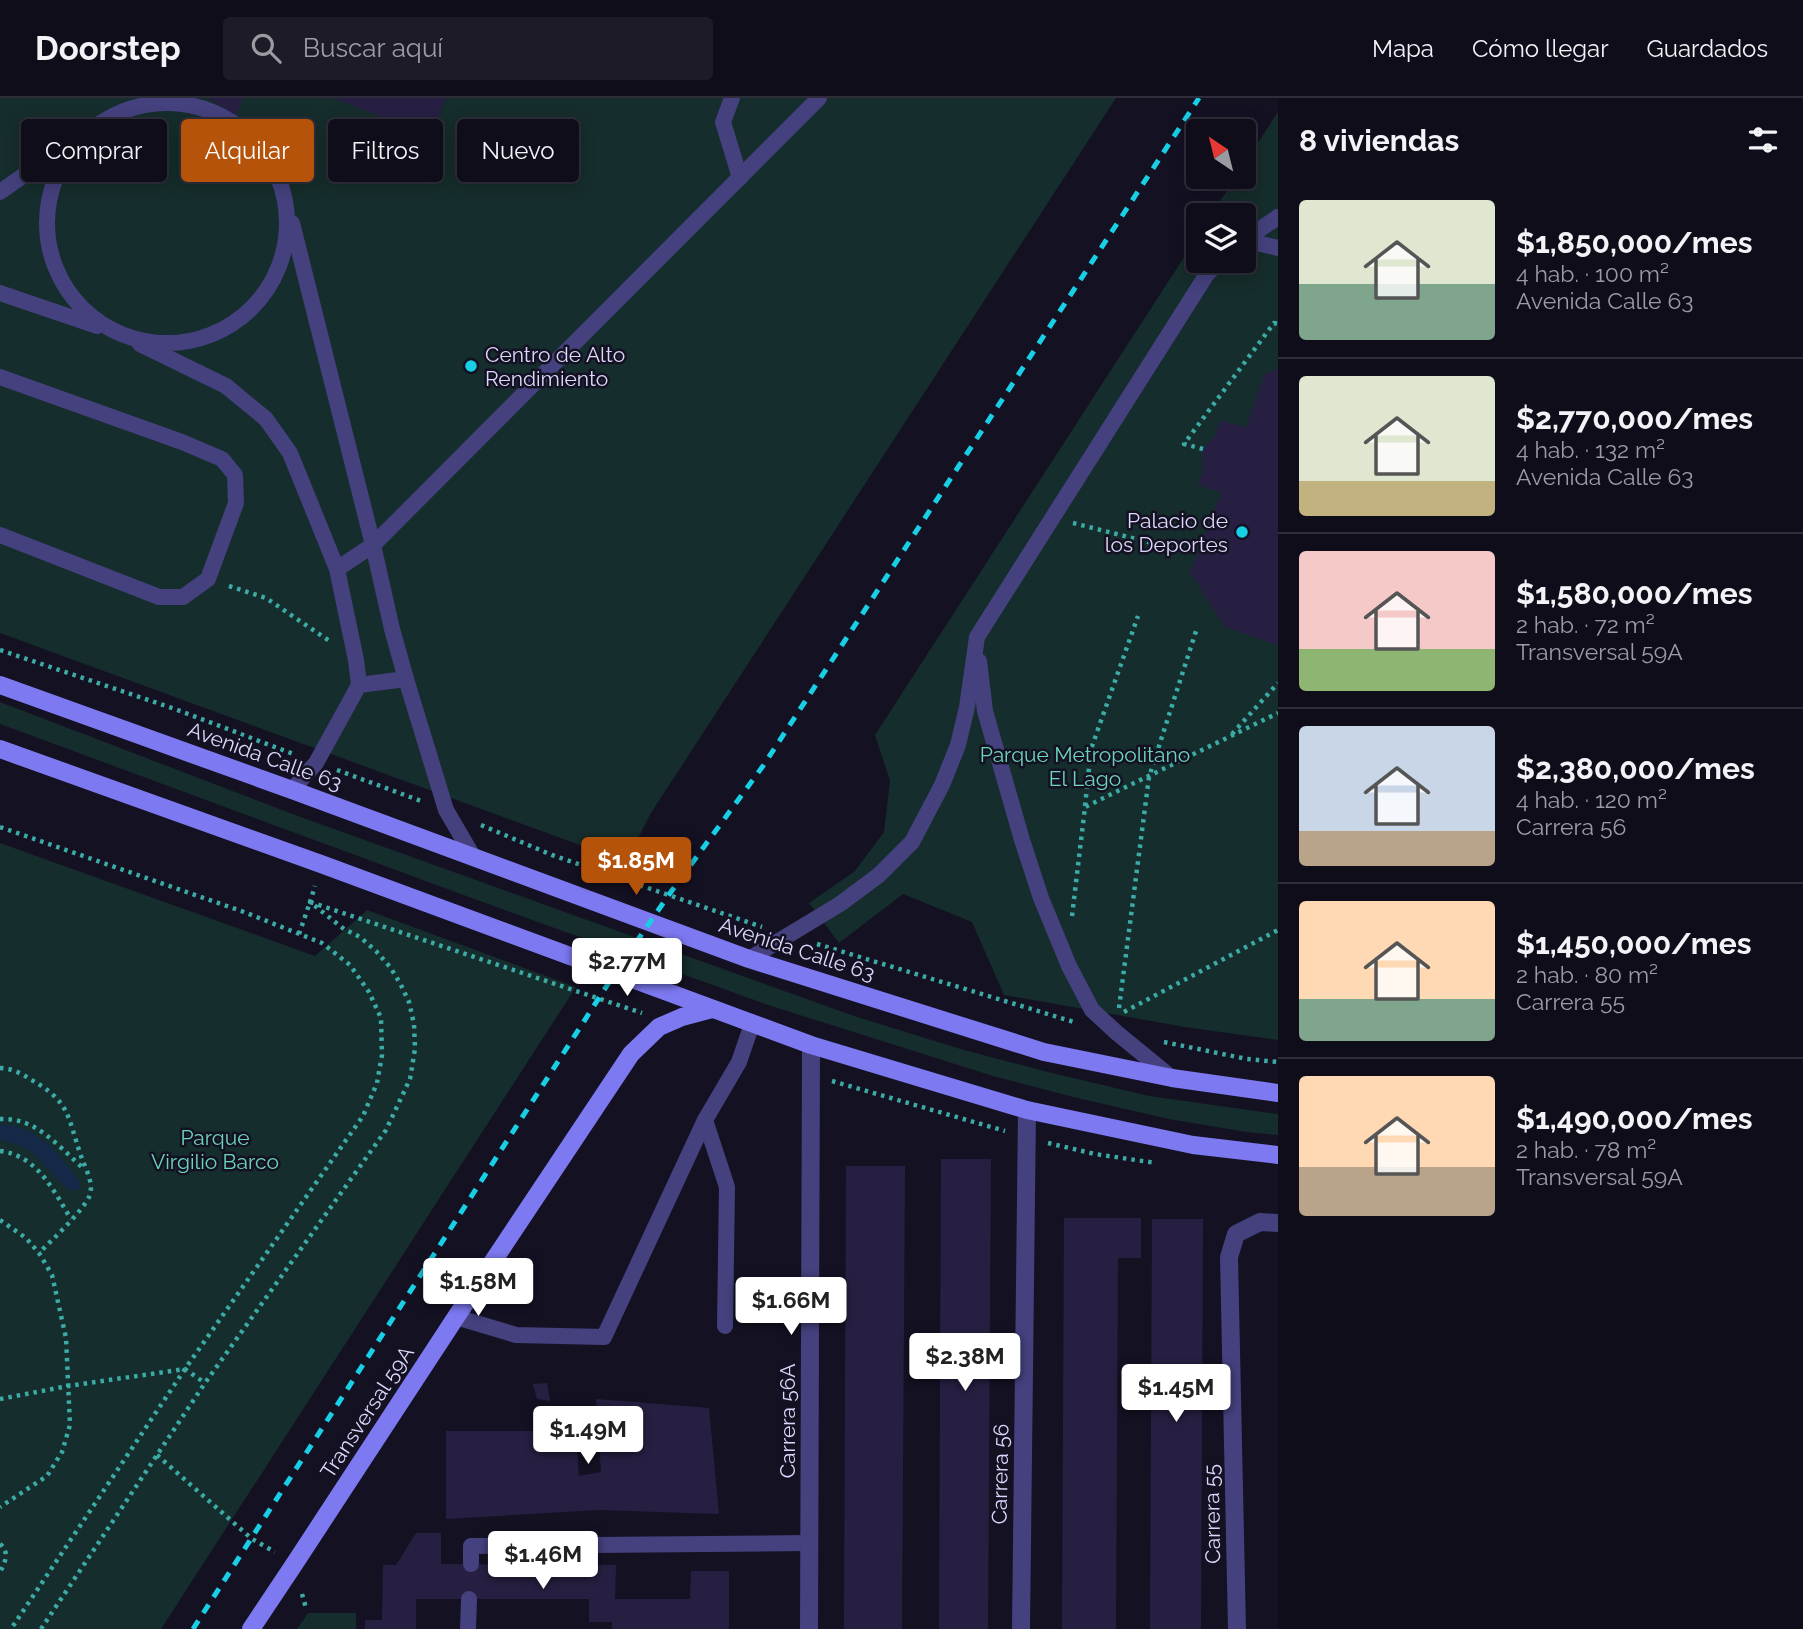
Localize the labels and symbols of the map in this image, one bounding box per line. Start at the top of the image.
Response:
north arrow [1186,119,1256,189]
place label: Centro de Alto Rendimiento [485,342,625,391]
marker: Centro de Alto Rendimiento [463,358,479,374]
place label: Palacio de los Deportes [1105,508,1228,557]
marker: Palacio de los Deportes [1234,524,1250,540]
street label: Avenida Calle 63 [185,717,345,795]
park label: Parque Metropolitano El Lago [980,742,1190,791]
pin: $1.85M [579,838,693,897]
street label: Avenida Calle 63 [716,912,878,986]
pin: $2.77M [570,939,684,998]
park label: Parque Virgilio Barco [151,1125,279,1174]
pin: $1.58M [421,1258,535,1318]
pin: $1.66M [734,1278,848,1337]
pin: $2.38M [908,1334,1022,1393]
street label: Transversal 59A [315,1341,419,1483]
street label: Carrera 56A [775,1364,800,1478]
pin: $1.45M [1119,1364,1233,1424]
pin: $1.49M [531,1406,645,1466]
street label: Carrera 56 [987,1423,1013,1525]
street label: Carrera 55 [1199,1464,1225,1564]
pin: $1.46M [486,1532,600,1591]

